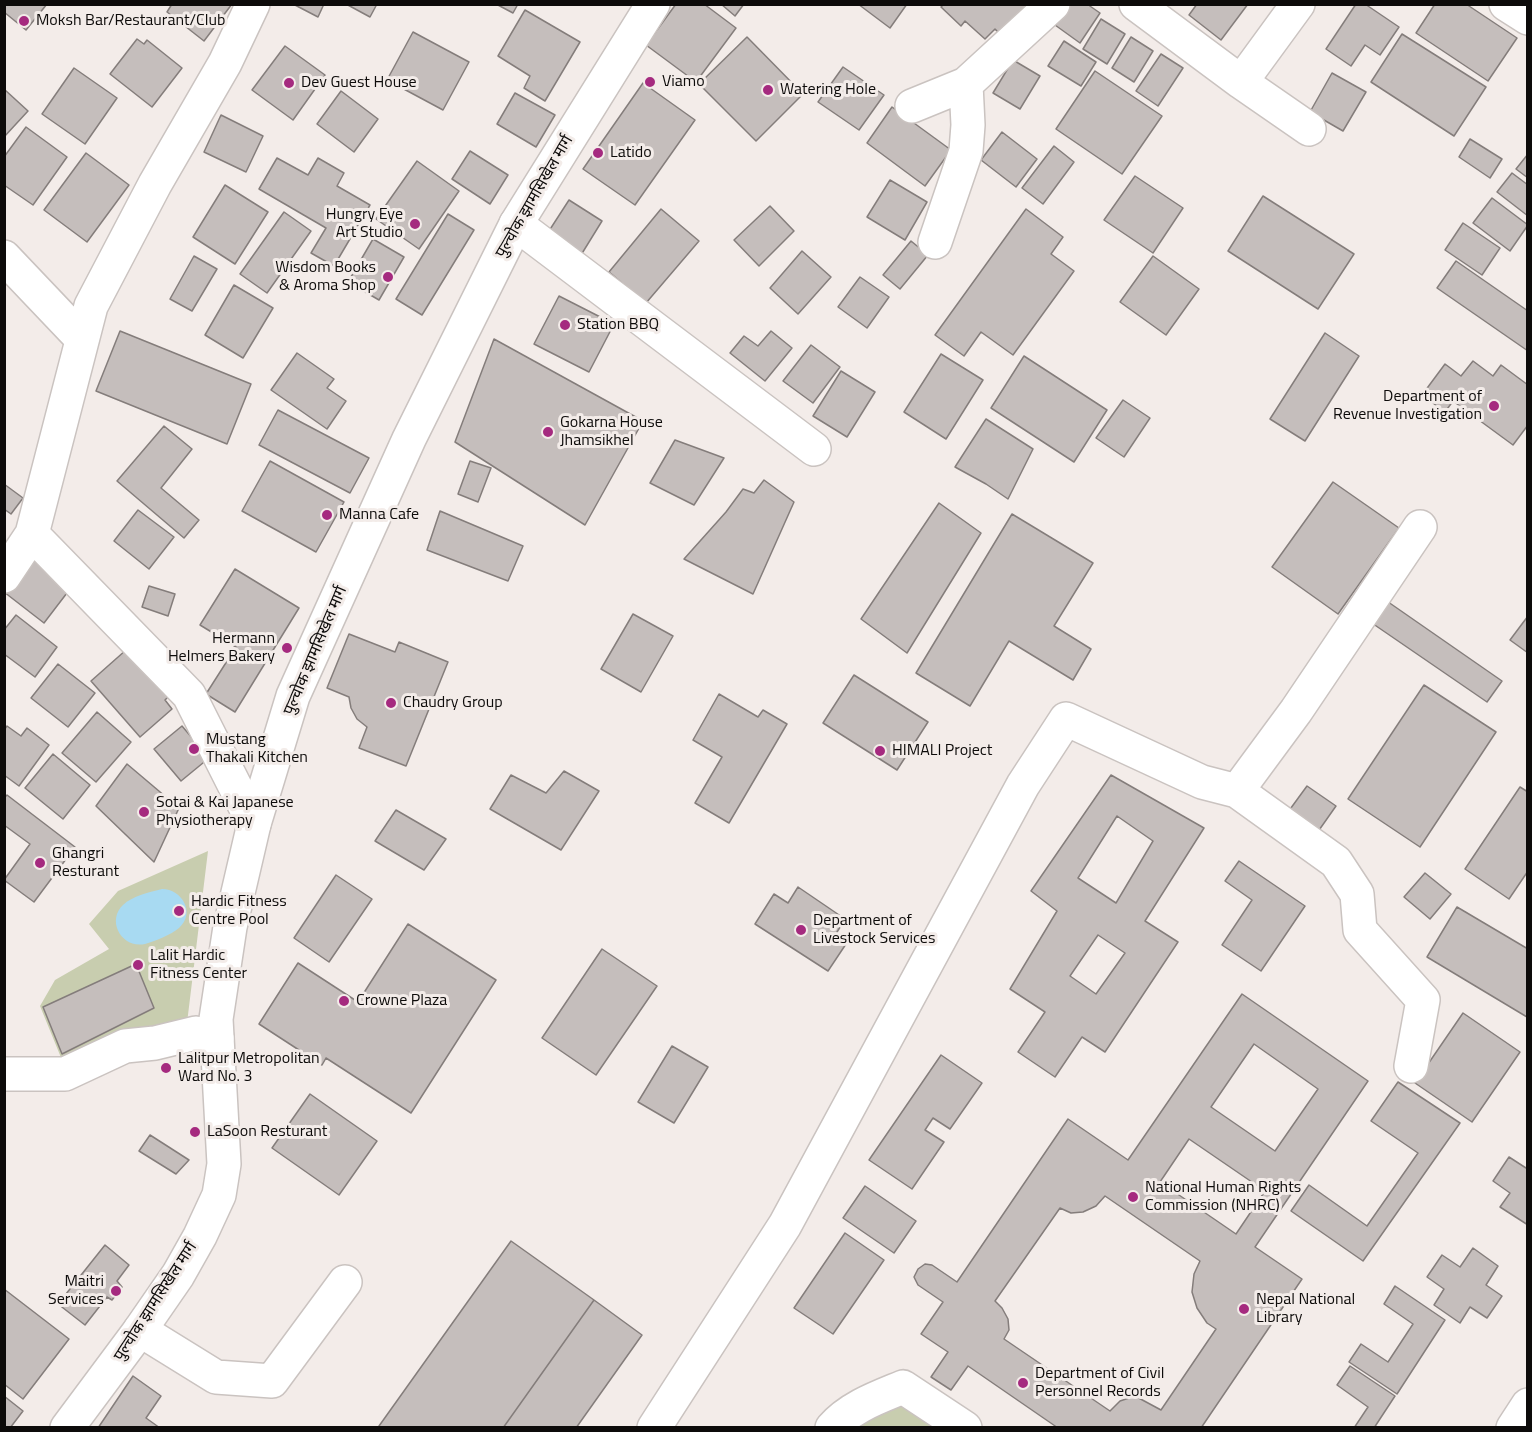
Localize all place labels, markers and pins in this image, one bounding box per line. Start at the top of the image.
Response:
place label: Moksh Bar/Restaurant/Club [36,11,225,31]
marker: Moksh Bar/Restaurant/Club [17,14,31,28]
place label: Viamo [662,72,705,92]
place label: Dev Guest House [301,73,417,93]
marker: Viamo [643,75,657,89]
marker: Dev Guest House [282,76,296,90]
place label: Watering Hole [780,80,876,100]
marker: Watering Hole [761,83,775,97]
place label: Latido [610,143,652,163]
marker: Latido [591,146,605,160]
place label: Hungry Eye Art Studio [326,205,403,243]
marker: Hungry Eye Art Studio [408,217,422,231]
place label: Wisdom Books & Aroma Shop [275,258,376,296]
marker: Wisdom Books & Aroma Shop [381,270,395,284]
place label: Station BBQ [577,315,659,335]
marker: Station BBQ [558,318,572,332]
place label: Department of Revenue Investigation [1333,387,1482,425]
marker: Department of Revenue Investigation [1487,399,1501,413]
place label: Gokarna House Jhamsikhel [560,413,663,451]
marker: Gokarna House Jhamsikhel [541,425,555,439]
place label: Manna Cafe [339,505,419,525]
marker: Manna Cafe [320,508,334,522]
place label: Hermann Helmers Bakery [168,629,275,667]
marker: Hermann Helmers Bakery [280,641,294,655]
place label: Chaudry Group [403,693,503,713]
marker: Chaudry Group [384,696,398,710]
place label: Mustang Thakali Kitchen [206,730,308,768]
place label: HIMALI Project [892,741,992,761]
marker: Mustang Thakali Kitchen [187,742,201,756]
marker: HIMALI Project [873,744,887,758]
place label: Sotai & Kai Japanese Physiotherapy [156,793,294,831]
marker: Sotai & Kai Japanese Physiotherapy [137,805,151,819]
place label: Ghangri Resturant [52,844,119,882]
marker: Ghangri Resturant [33,856,47,870]
place label: Hardic Fitness Centre Pool [191,892,287,930]
marker: Hardic Fitness Centre Pool [172,904,186,918]
place label: Department of Livestock Services [813,911,935,949]
marker: Department of Livestock Services [794,923,808,937]
place label: Lalit Hardic Fitness Center [150,946,247,984]
marker: Lalit Hardic Fitness Center [131,958,145,972]
place label: Crowne Plaza [356,991,447,1011]
marker: Crowne Plaza [337,994,351,1008]
place label: Lalitpur Metropolitan Ward No. 3 [178,1049,320,1087]
marker: Lalitpur Metropolitan Ward No. 3 [159,1061,173,1075]
place label: LaSoon Resturant [207,1122,327,1142]
marker: LaSoon Resturant [188,1125,202,1139]
place label: National Human Rights Commission (NHRC) [1145,1178,1301,1216]
marker: National Human Rights Commission (NHRC) [1126,1190,1140,1204]
place label: Maitri Services [48,1272,104,1310]
marker: Maitri Services [109,1284,123,1298]
place label: Nepal National Library [1256,1290,1355,1328]
marker: Nepal National Library [1237,1302,1251,1316]
place label: Department of Civil Personnel Records [1035,1364,1165,1402]
marker: Department of Civil Personnel Records [1016,1376,1030,1390]

